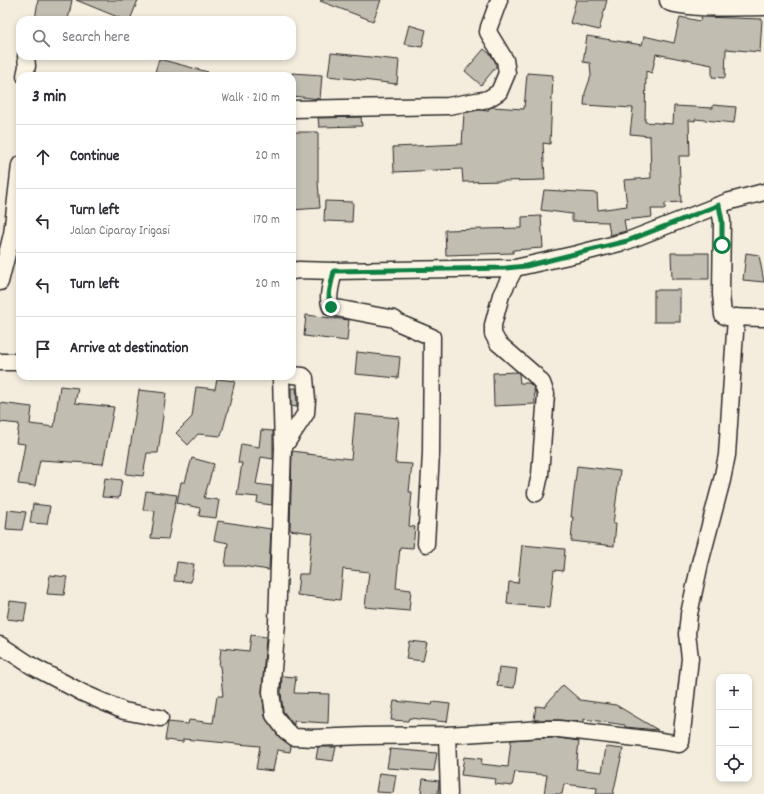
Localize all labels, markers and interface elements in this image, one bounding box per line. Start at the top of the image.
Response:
search box [16,16,296,60]
icon: search [30,27,52,49]
text: Search here [62,27,130,49]
text: 3 min [32,86,66,110]
text: Walk · 210 m [222,89,280,108]
icon: ahead [32,146,54,168]
text: Continue [70,146,119,168]
text: 20 m [255,147,280,166]
text: Turn left [70,200,119,222]
icon: left [32,210,54,232]
text: 170 m [253,211,280,230]
text: Jalan Ciparay Irigasi [70,222,170,241]
route start [713,236,731,254]
icon: left [32,274,54,296]
text: Turn left [70,274,119,296]
text: 20 m [255,275,280,294]
route end [322,298,340,316]
icon: arrive [32,338,54,360]
text: Arrive at destination [70,338,188,360]
map controls [716,674,752,782]
button: + [716,674,752,710]
button: − [716,710,752,746]
button: locate [716,746,752,782]

